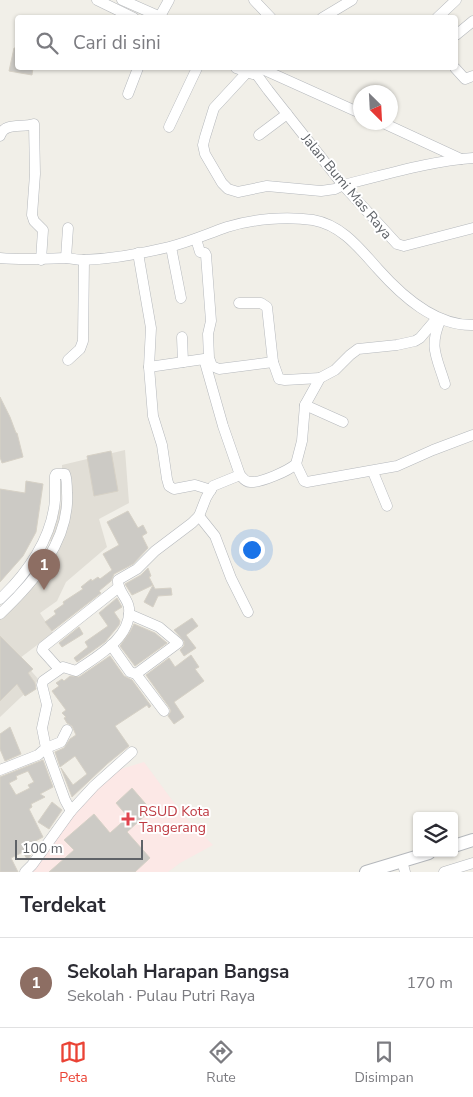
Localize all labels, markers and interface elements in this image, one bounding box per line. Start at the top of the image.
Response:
search box [15,15,458,70]
icon: search [33,29,61,57]
text: Cari di sini [73,30,161,56]
north arrow [353,85,398,130]
street label: Jalan Bumi Mas Raya [296,129,396,243]
your location [239,537,265,563]
pin: 1 [28,549,60,590]
place label: RSUD Kota Tangerang [139,802,210,837]
marker: RSUD Kota Tangerang [121,812,135,826]
map controls [413,812,458,857]
button: layers [413,812,458,857]
scale bar [15,837,142,860]
text: 100 m [22,839,63,858]
text: Terdekat [20,891,106,919]
text: Sekolah Harapan Bangsa [67,959,290,985]
text: 1 [31,972,41,994]
text: 170 m [406,972,453,994]
text: Sekolah · Pulau Putri Raya [67,985,255,1007]
tab: Peta [59,1038,88,1087]
tab: Rute [206,1038,236,1087]
tab: Disimpan [354,1038,414,1087]

